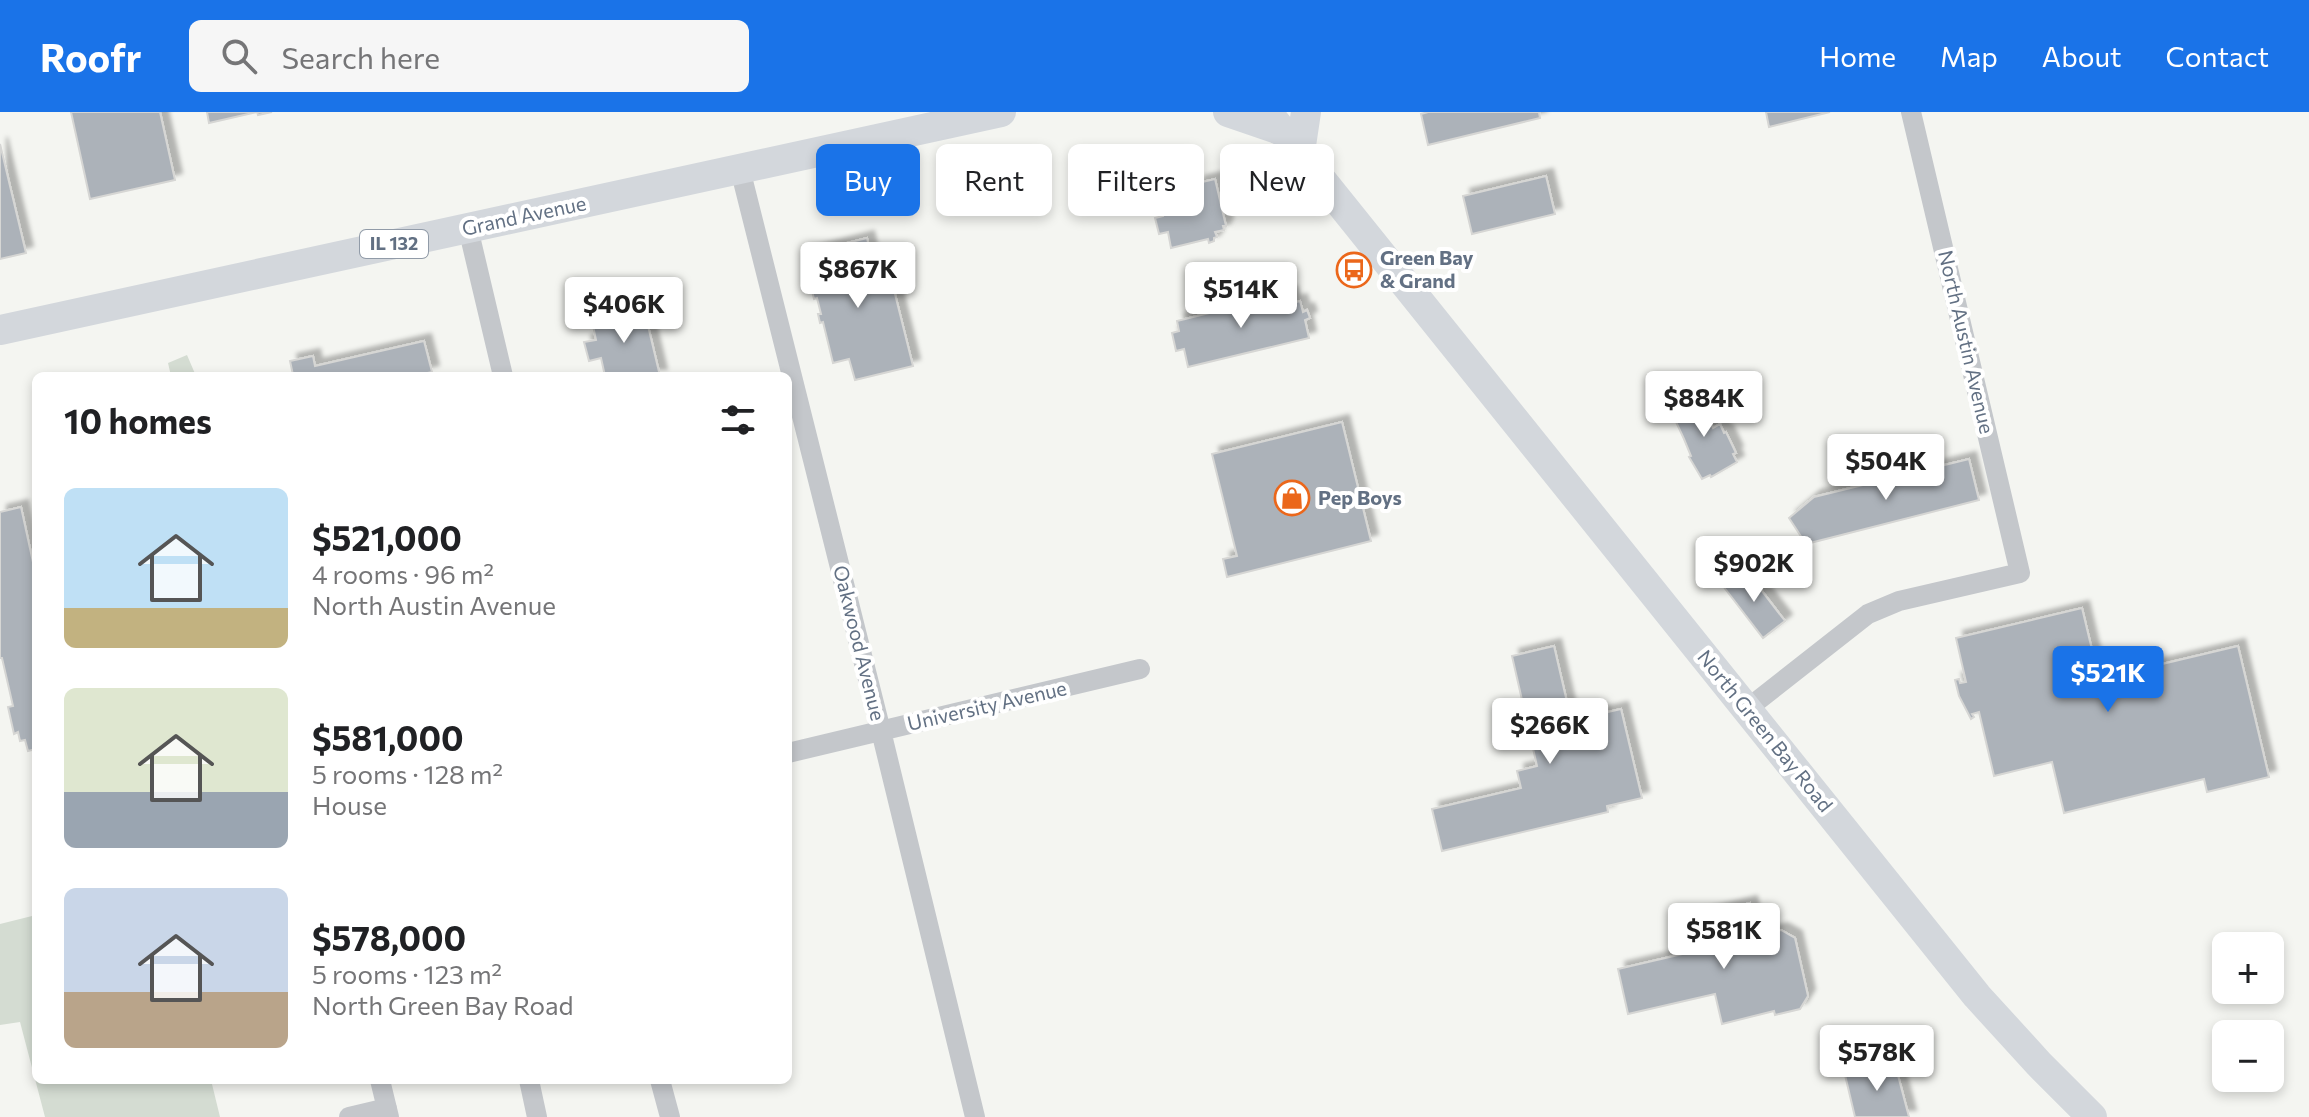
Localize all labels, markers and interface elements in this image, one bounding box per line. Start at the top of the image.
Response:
search box [189,20,749,92]
text: Roofr [40,33,141,80]
icon: search [217,34,261,78]
text: Search here [281,38,440,75]
text: Home [1819,39,1896,73]
text: Map [1940,39,1998,73]
text: About [2042,39,2122,73]
text: Contact [2166,39,2269,73]
chip: Buy [816,144,920,216]
chip: Rent [936,144,1052,216]
chip: Filters [1068,144,1204,216]
chip: New [1220,144,1334,216]
street label: Grand Avenue [459,190,588,240]
road number: IL 132 [360,230,428,258]
pin: $867K [802,242,914,310]
place label: Green Bay & Grand [1380,245,1474,292]
street label: North Austin Avenue [1934,248,2000,436]
bus stop icon: Green Bay & Grand [1335,251,1373,289]
text: $867K [818,252,898,283]
pin: $514K [1185,262,1297,330]
text: $514K [1203,272,1279,303]
pin: $406K [568,277,680,345]
text: $406K [583,287,665,318]
pin: $884K [1648,371,1760,439]
text: $884K [1663,381,1745,412]
icon: filters [716,398,760,442]
text: 10 homes [64,399,212,441]
pin: $504K [1830,434,1942,502]
text: $504K [1845,444,1927,475]
shop icon: Pep Boys [1273,479,1311,517]
place label: Pep Boys [1318,485,1402,509]
text: $521,000 [312,516,462,558]
icon: home [128,520,224,616]
pin: $902K [1698,536,1810,604]
text: $902K [1713,546,1795,577]
text: 4 rooms · 96 m² [312,558,494,589]
street label: Oakwood Avenue [829,563,891,723]
text: North Austin Avenue [312,589,556,620]
street label: North Green Bay Road [1693,645,1838,816]
pin: $521K [2052,646,2164,714]
text: $521K [2071,656,2145,687]
street label: University Avenue [905,675,1069,735]
pin: $266K [1494,698,1606,766]
text: $266K [1510,708,1590,739]
text: $581,000 [312,716,464,758]
icon: home [128,720,224,816]
text: 5 rooms · 128 m² [312,758,503,789]
text: House [312,789,387,820]
pin: $581K [1668,903,1780,971]
text: $581K [1686,913,1762,944]
text: $578,000 [312,916,466,958]
icon: home [128,920,224,1016]
map controls [2212,932,2284,1092]
button: + [2212,932,2284,1004]
text: 5 rooms · 123 m² [312,958,502,989]
text: North Green Bay Road [312,989,574,1020]
button: − [2212,1020,2284,1092]
pin: $578K [1821,1025,1933,1093]
text: $578K [1838,1035,1916,1066]

